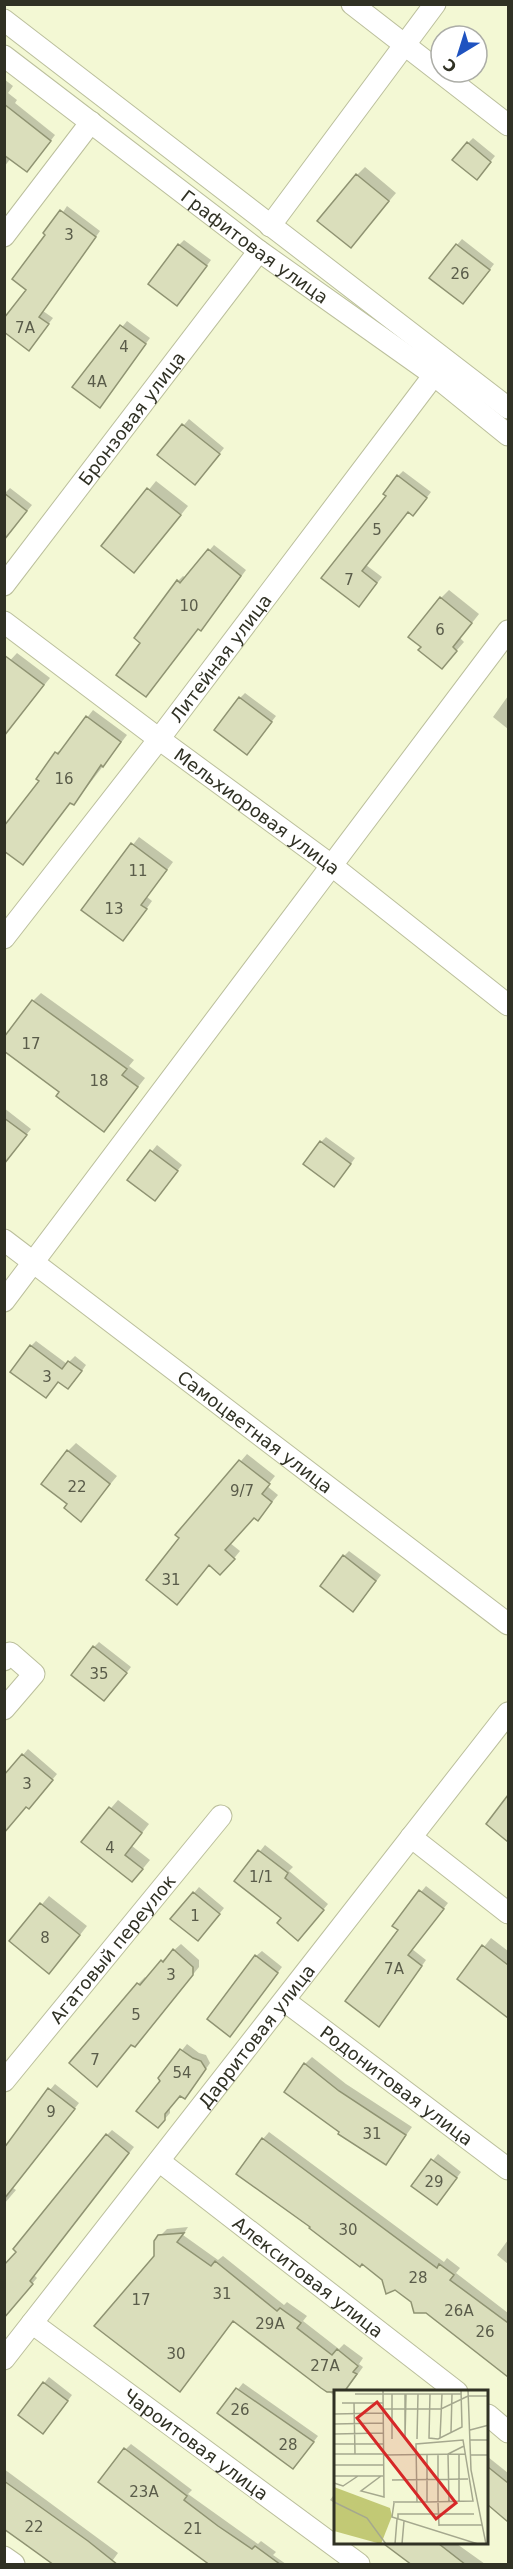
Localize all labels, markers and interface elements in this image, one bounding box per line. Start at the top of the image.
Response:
north arrow [429,24,489,84]
text: С [440,54,461,77]
street label: Графитовая улица [177,185,333,307]
house number: 3 [64,226,74,244]
house number: 26 [450,265,470,283]
house number: 7А [15,319,36,337]
house number: 4 [119,338,129,356]
street label: Бронзовая улица [74,347,189,489]
house number: 4А [87,373,108,391]
house number: 5 [372,521,382,539]
house number: 7 [344,571,354,589]
street label: Литейная улица [165,590,275,726]
house number: 10 [179,597,199,615]
house number: 6 [435,621,445,639]
street label: Мельхиоровая улица [170,743,344,879]
house number: 16 [54,770,74,788]
house number: 11 [128,862,148,880]
house number: 13 [104,900,124,918]
house number: 17 [21,1035,41,1053]
house number: 18 [89,1072,109,1090]
street label: Самоцветная улица [174,1366,337,1497]
house number: 3 [42,1368,52,1386]
house number: 22 [67,1478,87,1496]
house number: 9/7 [230,1482,254,1500]
house number: 31 [161,1571,181,1589]
house number: 35 [89,1665,109,1683]
house number: 3 [22,1775,32,1793]
house number: 4 [105,1839,115,1857]
house number: 1/1 [249,1868,273,1886]
street label: Агатовый переулок [45,1870,179,2027]
house number: 1 [190,1907,200,1925]
house number: 8 [40,1929,50,1947]
street label: Дарритовая улица [194,1960,319,2112]
house number: 7А [384,1960,405,1978]
house number: 3 [166,1966,176,1984]
house number: 5 [131,2006,141,2024]
street label: Родонитовая улица [316,2021,477,2150]
house number: 7 [90,2051,100,2069]
house number: 54 [172,2064,192,2082]
house number: 9 [46,2103,56,2121]
house number: 31 [362,2125,382,2143]
house number: 29 [424,2173,444,2191]
street label: Алекситовая улица [229,2212,388,2342]
house number: 30 [338,2221,358,2239]
house number: 28 [408,2269,428,2287]
house number: 31 [212,2285,232,2303]
house number: 17 [131,2291,151,2309]
house number: 26А [444,2302,474,2320]
house number: 29А [255,2315,285,2333]
house number: 26 [475,2323,495,2341]
house number: 30 [166,2345,186,2363]
house number: 27А [310,2357,340,2375]
street label: Чароитовая улица [120,2384,273,2504]
inset map [334,2390,489,2545]
house number: 26 [230,2401,250,2419]
house number: 28 [278,2436,298,2454]
house number: 23А [129,2483,159,2501]
house number: 22 [24,2518,44,2536]
house number: 21 [183,2520,203,2538]

